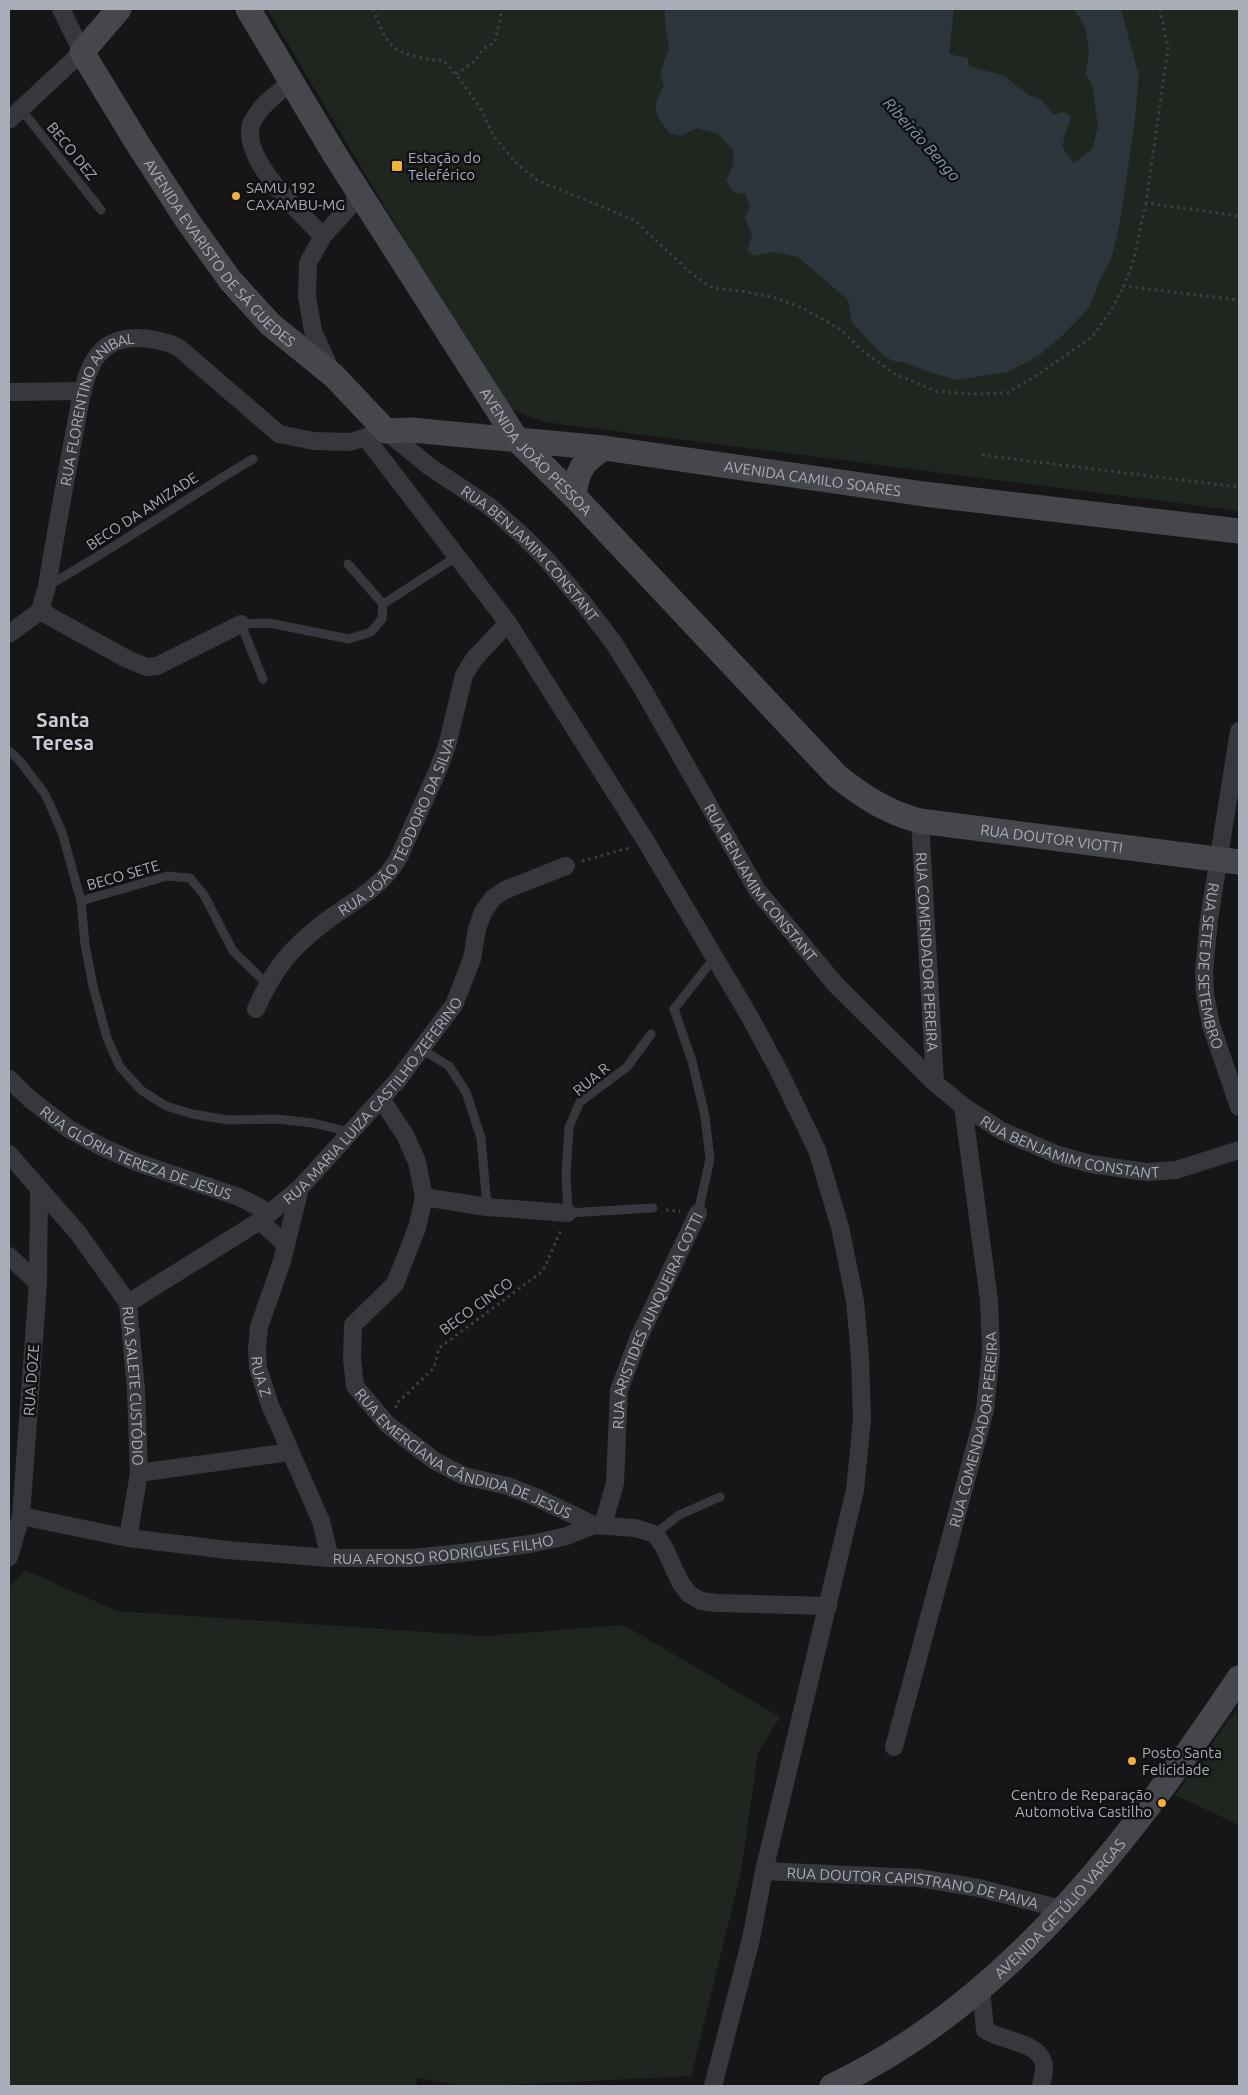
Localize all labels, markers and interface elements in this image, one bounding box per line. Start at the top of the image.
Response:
water label: Ribeirão Bengo [880,94,964,185]
street label: BECO DEZ [44,119,100,183]
place label: Estação do Teleférico [408,149,481,183]
street label: AVENIDA EVARISTO DE SÁ GUEDES [141,155,299,350]
marker: Estação do Teleférico [390,159,404,173]
place label: SAMU 192 CAXAMBU-MG [246,179,345,213]
marker: SAMU 192 CAXAMBU-MG [230,190,242,202]
street label: RUA FLORENTINO ANIBAL [56,329,136,487]
street label: AVENIDA JOÃO PESSOA [477,384,596,518]
street label: AVENIDA CAMILO SOARES [723,457,902,499]
street label: BECO DA AMIZADE [83,469,201,553]
street label: RUA BENJAMIM CONSTANT [458,482,603,625]
district label: Santa Teresa [32,708,94,754]
street label: RUA JOÃO TEODORO DA SILVA [335,735,457,919]
street label: RUA BENJAMIM CONSTANT [701,801,821,965]
street label: RUA DOUTOR VIOTTI [979,820,1124,855]
street label: RUA COMENDADOR PEREIRA [913,852,942,1052]
street label: BECO SETE [85,857,161,893]
street label: RUA SETE DE SETEMBRO [1195,882,1227,1051]
street label: RUA MARIA LUIZA CASTILHO ZEFERINO [279,995,465,1207]
street label: RUA R [569,1059,613,1099]
street label: RUA GLÓRIA TEREZA DE JESUS [37,1102,234,1202]
street label: RUA BENJAMIM CONSTANT [978,1111,1161,1181]
street label: RUA ARISTIDES JUNQUEIRA COTTI [609,1210,706,1430]
street label: BECO CINCO [436,1274,516,1338]
street label: RUA SALETE CUSTÓDIO [120,1305,147,1466]
street label: RUA COMENDADOR PEREIRA [945,1331,1000,1529]
street label: RUA DOZE [20,1344,42,1416]
street label: RUA Z [249,1356,275,1399]
street label: RUA EMERCÍANA CÂNDIDA DE JESUS [352,1385,574,1521]
street label: RUA AFONSO RODRIGUES FILHO [333,1531,555,1567]
place label: Posto Santa Felicidade [1142,1744,1222,1778]
marker: Posto Santa Felicidade [1126,1755,1138,1767]
place label: Centro de Reparação Automotiva Castilho [1011,1786,1152,1820]
marker: Centro de Reparação Automotiva Castilho [1156,1797,1168,1809]
street label: AVENIDA GETÚLIO VARGAS [990,1835,1128,1981]
street label: RUA DOUTOR CAPISTRANO DE PAIVA [786,1864,1041,1911]

